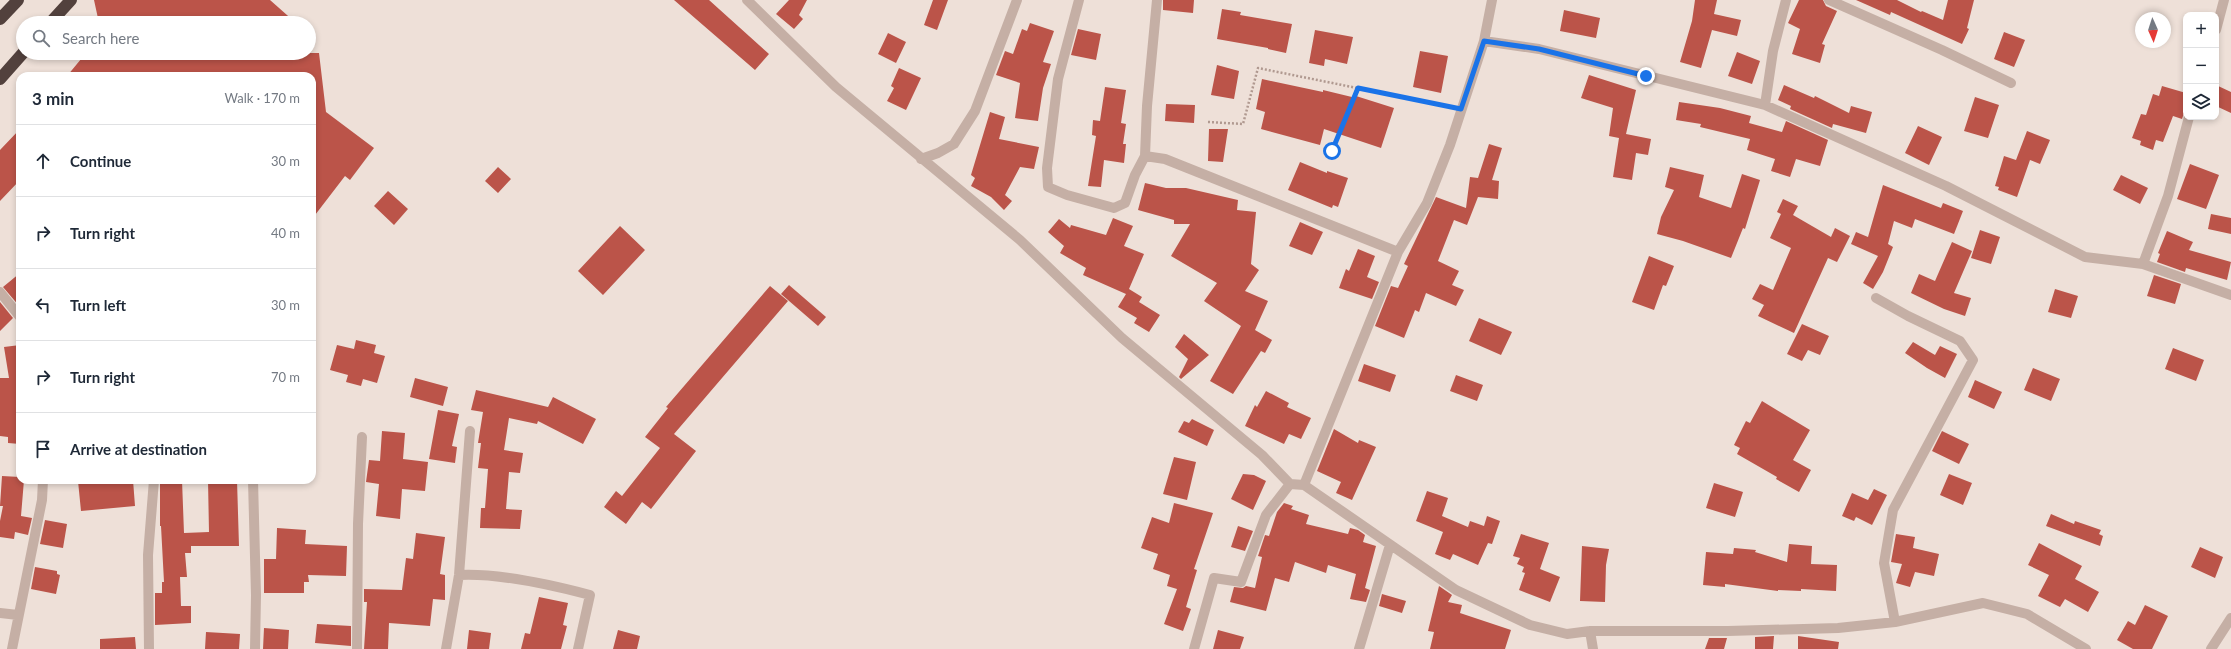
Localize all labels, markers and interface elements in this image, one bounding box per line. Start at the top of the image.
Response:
north arrow [2135,12,2171,48]
map controls [2183,12,2219,120]
button: + [2183,12,2219,48]
search box [16,16,316,60]
icon: search [30,27,52,49]
text: Search here [62,29,139,47]
button: − [2183,48,2219,84]
route end [1637,67,1655,85]
button: layers [2183,84,2219,120]
text: 3 min [32,88,74,109]
text: Walk · 170 m [224,90,300,106]
route start [1323,142,1341,160]
icon: ahead [32,150,54,172]
text: Continue [70,152,131,170]
text: 30 m [271,153,300,169]
icon: right [32,222,54,244]
text: Turn right [70,224,135,242]
text: 40 m [271,225,300,241]
icon: left [32,294,54,316]
text: Turn left [70,296,126,314]
text: 30 m [271,297,300,313]
icon: right [32,366,54,388]
text: Turn right [70,368,135,386]
text: 70 m [271,369,300,385]
icon: arrive [32,438,54,460]
text: Arrive at destination [70,440,207,458]

